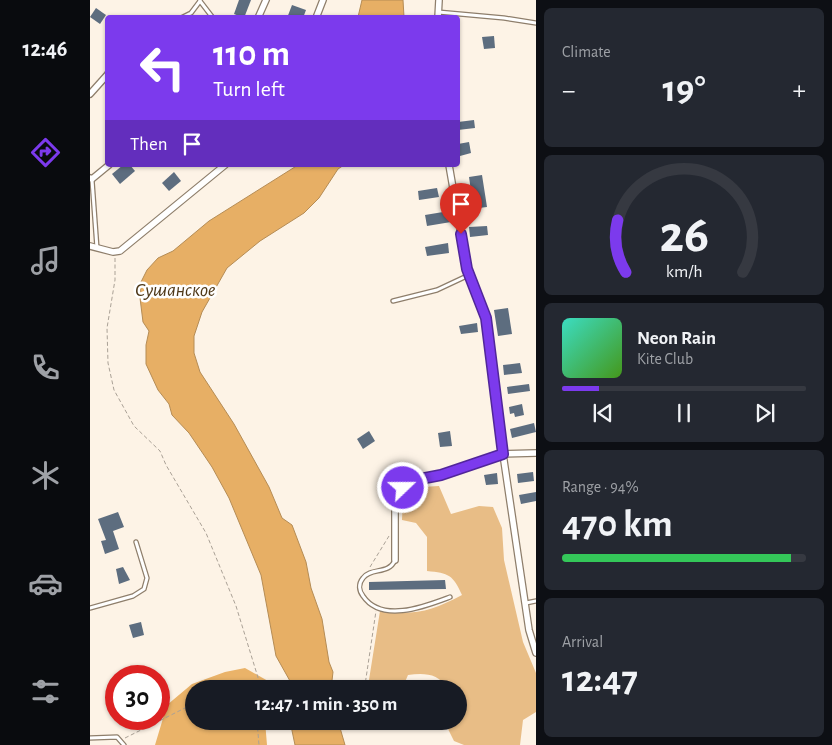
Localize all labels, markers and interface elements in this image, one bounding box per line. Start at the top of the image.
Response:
icon: left [130,35,195,100]
text: 110 m [213,37,290,72]
text: 12:46 [22,38,68,60]
text: Climate [562,44,611,60]
text: 19° [662,71,706,109]
text: − [562,77,575,105]
text: + [793,77,806,105]
text: Turn left [213,78,285,100]
icon: arrive [178,130,206,158]
icon: directions [28,135,63,170]
text: Then [130,135,168,154]
pin [440,183,482,234]
icon: arrive [447,190,475,218]
text: 26 [659,209,709,261]
icon: music [28,243,63,278]
text: km/h [666,263,702,281]
water label: Сушанское [135,280,215,300]
text: Neon Rain [637,329,716,348]
icon: phone [28,350,63,385]
text: Kite Club [637,351,693,367]
icon: previous [589,399,617,427]
icon: pause [670,399,698,427]
icon: next [751,399,779,427]
icon: climate [28,458,63,493]
position arrow [376,461,428,513]
text: Range · 94% [562,479,639,495]
text: 470 km [562,506,673,544]
icon: car [28,566,63,601]
text: Arrival [562,634,603,650]
text: 12:47 [562,661,638,699]
speed limit sign: 30 [105,665,170,730]
icon: filters [28,674,63,709]
text: 12:47 · 1 min · 350 m [255,695,397,714]

